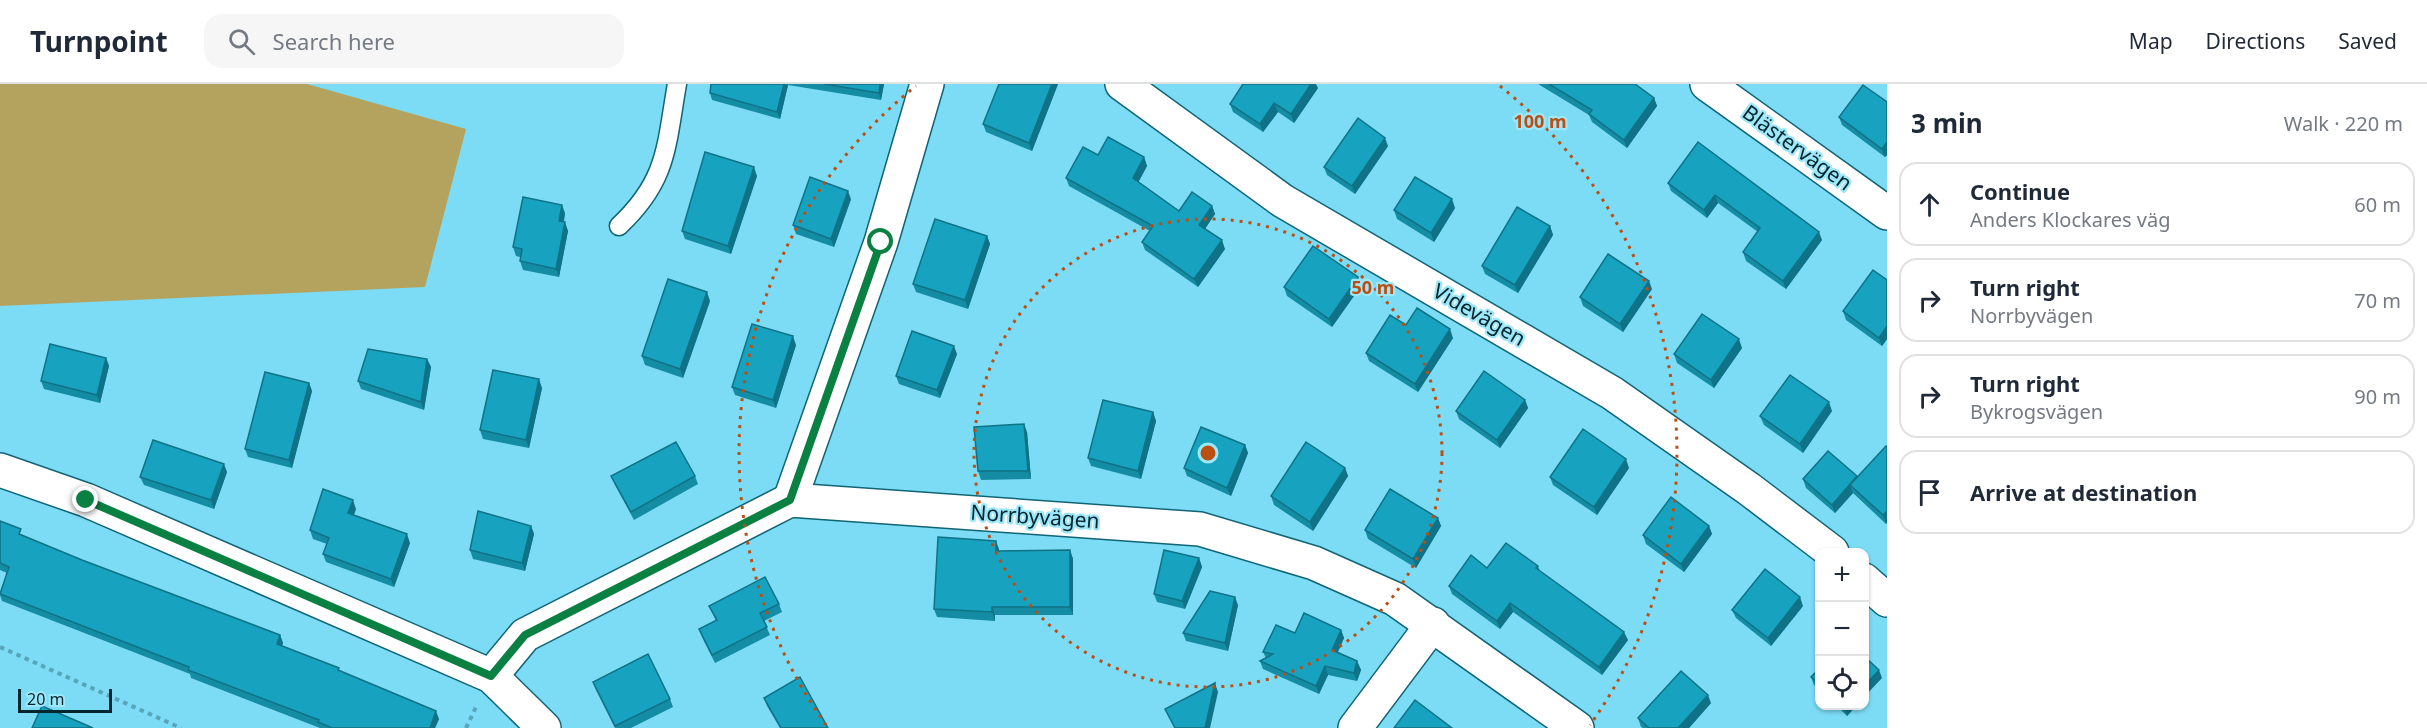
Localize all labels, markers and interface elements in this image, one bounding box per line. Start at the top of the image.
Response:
search box [204,14,624,68]
text: Turnpoint [30,22,168,60]
icon: search [225,25,258,58]
text: Search here [273,26,395,56]
text: Map [2129,27,2173,55]
text: Directions [2206,27,2305,55]
text: Saved [2338,27,2397,55]
street label: Blästervägen [1737,98,1858,196]
text: 3 min [1911,105,1983,141]
text: 100 m [1513,109,1567,133]
text: Walk · 220 m [2284,110,2403,137]
text: Continue [1970,176,2070,206]
icon: ahead [1913,188,1946,221]
text: 60 m [2354,191,2401,218]
text: Anders Klockares väg [1970,206,2171,233]
route start [867,228,893,254]
text: Turn right [1970,272,2080,302]
text: 50 m [1352,275,1394,299]
street label: Videvägen [1428,276,1531,352]
icon: right [1913,284,1946,317]
text: 70 m [2354,287,2401,314]
text: Norrbyvägen [1970,302,2093,329]
text: Turn right [1970,368,2080,398]
icon: right [1913,380,1946,413]
text: 90 m [2354,383,2401,410]
text: Bykrogsvägen [1970,398,2103,425]
centre of rings [1198,443,1218,463]
icon: arrive [1913,476,1946,509]
text: Arrive at destination [1970,477,2197,507]
route end [72,486,98,512]
street label: Norrbyvägen [970,498,1101,534]
map controls [1815,548,1869,710]
button: + [1815,548,1869,602]
button: − [1815,602,1869,656]
button: locate [1815,656,1869,710]
scale bar [18,686,112,714]
text: 20 m [27,688,64,710]

